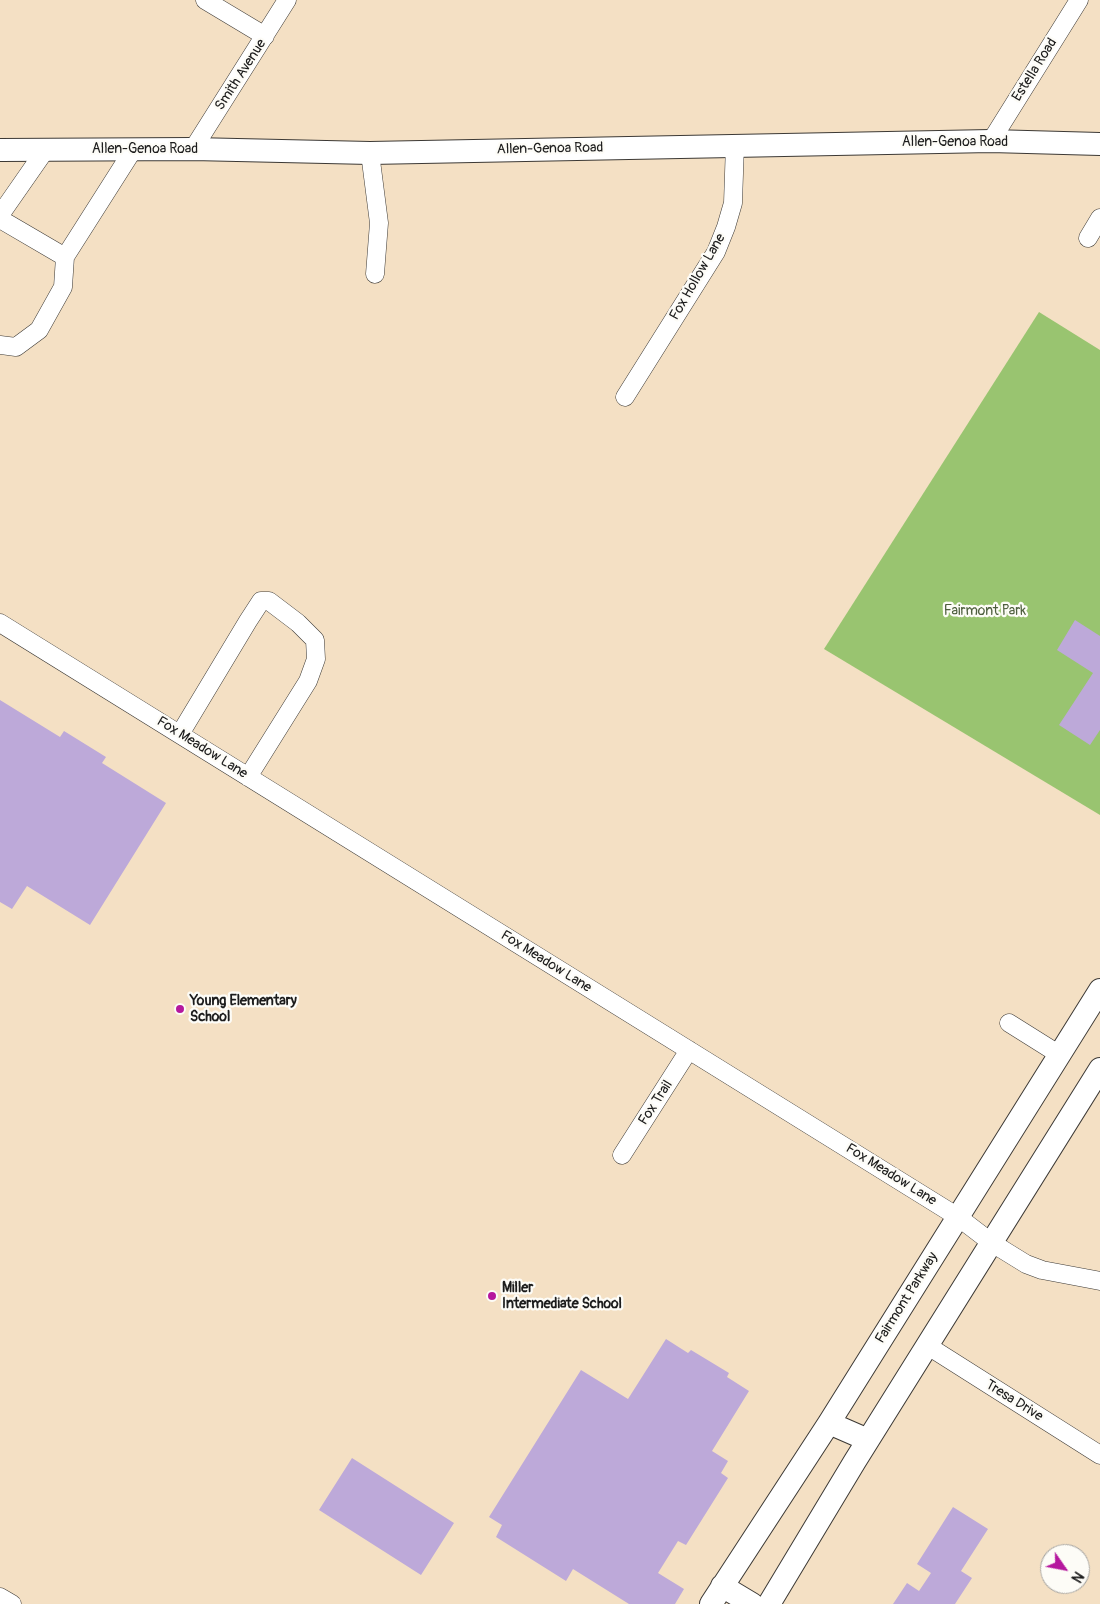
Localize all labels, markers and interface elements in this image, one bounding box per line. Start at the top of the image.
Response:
street label: Estella Road [1009,35,1061,105]
street label: Smith Avenue [212,36,270,114]
street label: Allen-Genoa Road [902,134,1008,150]
street label: Allen-Genoa Road [497,140,603,158]
street label: Allen-Genoa Road [92,141,198,157]
street label: Fox Hollow Lane [667,231,729,323]
park label: Fairmont Park [944,603,1026,619]
street label: Fox Meadow Lane [153,713,251,783]
street label: Fox Meadow Lane [497,927,595,997]
place label: Young Elementary School [190,993,297,1026]
marker: Young Elementary School [174,1003,186,1015]
street label: Fox Trail [635,1078,677,1128]
street label: Fox Meadow Lane [842,1140,940,1210]
street label: Fairmont Parkway [872,1249,942,1347]
place label: Miller Intermediate School [502,1280,622,1312]
marker: Miller Intermediate School [486,1290,498,1302]
street label: Tresa Drive [982,1377,1046,1425]
north arrow [1040,1544,1090,1594]
text: N [1067,1568,1087,1585]

